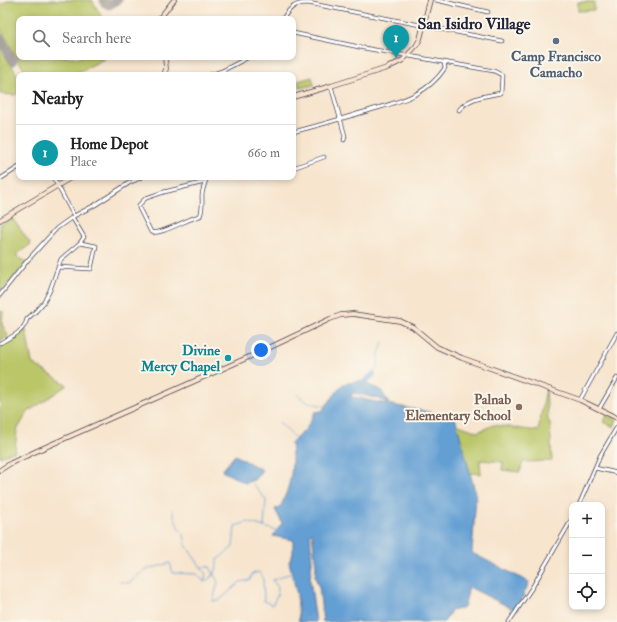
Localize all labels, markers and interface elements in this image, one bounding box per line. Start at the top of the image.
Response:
district label: San Isidro Village [418,14,531,35]
search box [16,16,296,60]
pin: 1 [383,25,409,58]
icon: search [30,27,52,49]
text: Search here [62,29,131,48]
marker: Camp Francisco Camacho [551,36,561,46]
place label: Camp Francisco Camacho [511,48,601,81]
text: Nearby [32,88,83,109]
text: Home Depot [70,135,148,154]
text: 1 [43,145,47,161]
text: 660 m [247,145,280,161]
text: Place [70,154,97,170]
your location [251,340,271,360]
place label: Divine Mercy Chapel [140,342,220,376]
marker: Divine Mercy Chapel [223,353,233,363]
place label: Palnab Elementary School [405,391,511,425]
marker: Palnab Elementary School [514,402,524,412]
map controls [569,502,605,610]
button: + [569,502,605,538]
button: − [569,538,605,574]
button: locate [569,574,605,610]

